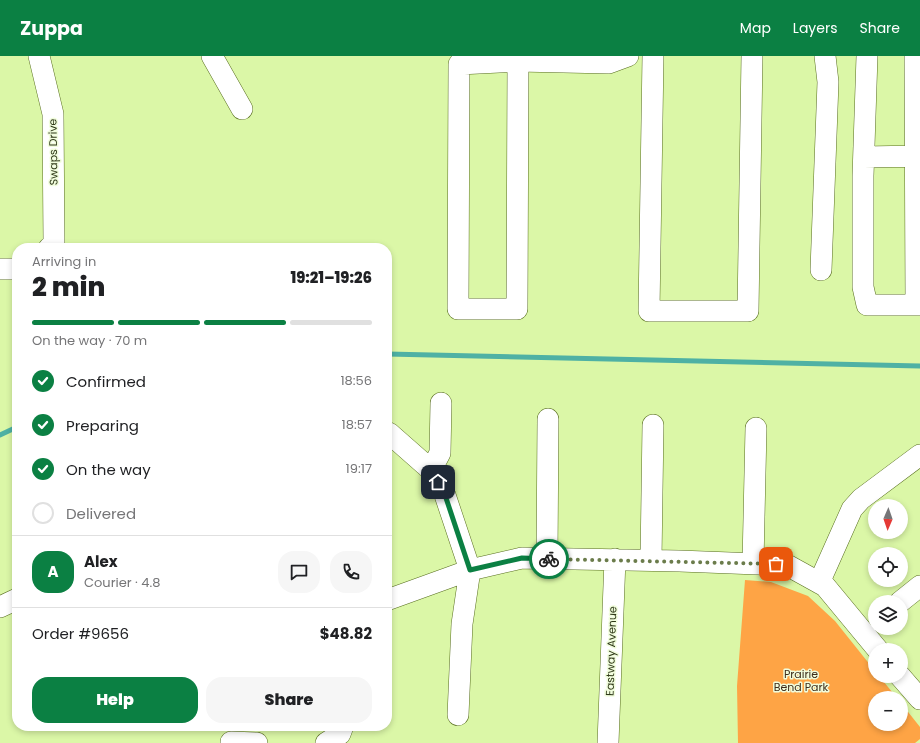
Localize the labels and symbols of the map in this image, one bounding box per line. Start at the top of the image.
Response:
street label: Swaps Drive [44,118,62,185]
pin [421,465,455,499]
north arrow [868,499,908,539]
courier [529,539,569,579]
pin [759,547,793,581]
street label: Eastway Avenue [601,606,621,696]
park label: Prairie Bend Park [774,666,829,695]

